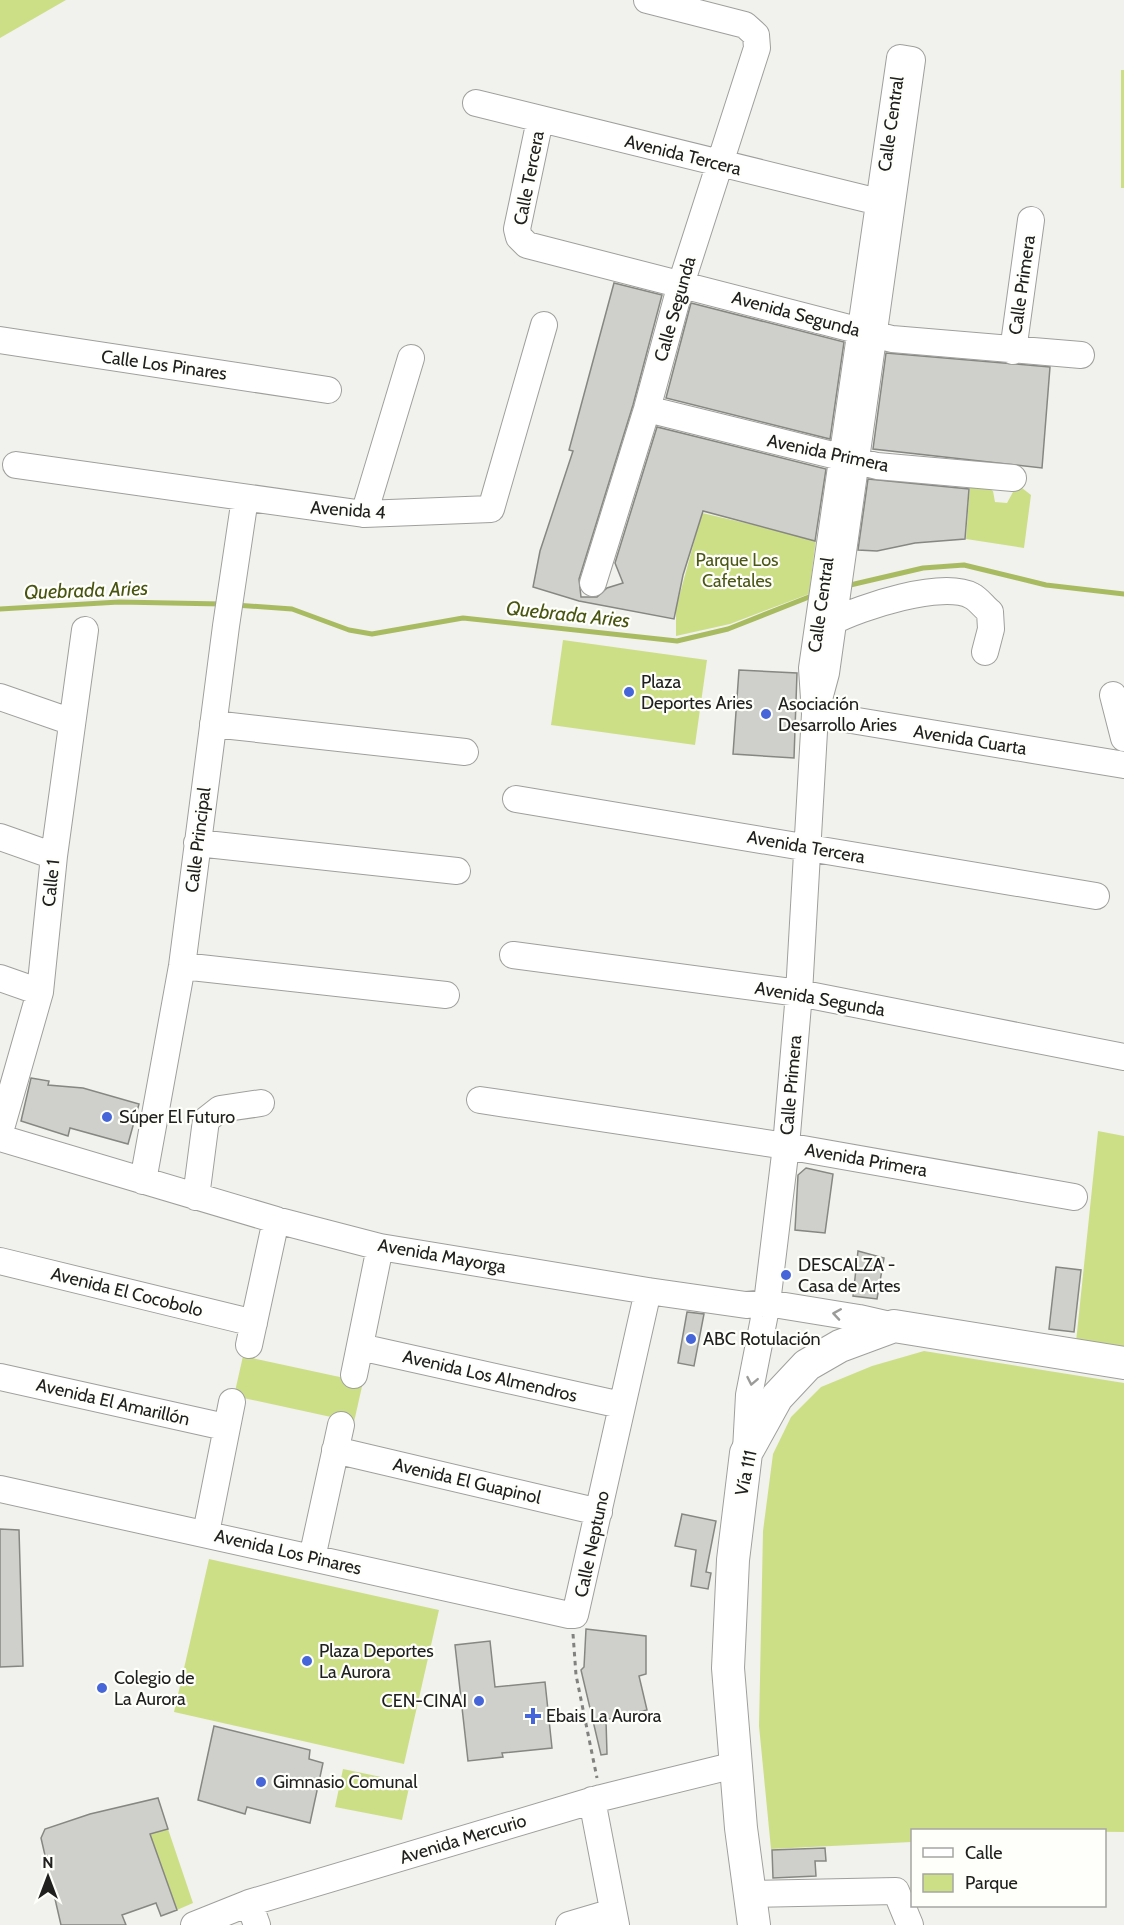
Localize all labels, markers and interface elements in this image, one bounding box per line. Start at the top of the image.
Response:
street label: Calle Central [873,74,909,173]
street label: Calle Tercera [509,129,549,227]
street label: Avenida Tercera [622,130,744,180]
street label: Calle Primera [1004,233,1040,336]
street label: Calle Segunda [650,254,701,364]
street label: Avenida Segunda [730,286,863,342]
street label: Calle Los Pinares [100,345,228,385]
street label: Avenida Primera [765,429,891,477]
street label: Avenida 4 [310,496,386,524]
park label: Parque Los Cafetales [695,549,779,592]
street label: Calle Central [803,555,839,654]
water label: Quebrada Aries [24,576,149,604]
water label: Quebrada Aries [505,596,631,632]
place label: Plaza Deportes Aries [641,671,753,714]
marker: Plaza Deportes Aries [622,685,636,699]
place label: Asociación Desarrollo Aries [778,693,897,736]
marker: Asociación Desarrollo Aries [759,707,773,721]
street label: Avenida Cuarta [912,720,1028,760]
street label: Calle Principal [181,785,215,894]
street label: Avenida Tercera [745,826,867,868]
street label: Calle 1 [38,858,64,908]
street label: Avenida Segunda [753,977,887,1021]
street label: Calle Primera [776,1034,806,1136]
place label: Súper El Futuro [119,1106,235,1128]
marker: Súper El Futuro [100,1110,114,1124]
street label: Avenida Primera [803,1138,929,1182]
street label: Avenida Mayorga [376,1234,508,1278]
place label: DESCALZA - Casa de Artes [798,1254,901,1297]
street label: Avenida El Cocobolo [49,1262,205,1322]
marker: DESCALZA - Casa de Artes [779,1268,793,1282]
one-way arrow [832,1308,842,1321]
place label: ABC Rotulación [703,1328,821,1350]
marker: ABC Rotulación [684,1332,698,1346]
street label: Avenida Los Almendros [401,1345,579,1407]
street label: Avenida El Amarillón [34,1374,192,1430]
one-way arrow [746,1375,759,1385]
street label: Vía 111 [730,1448,762,1498]
street label: Avenida El Guapinol [391,1453,544,1509]
street label: Calle Neptuno [570,1489,614,1599]
street label: Avenida Los Pinares [212,1524,364,1580]
place label: Plaza Deportes La Aurora [319,1640,434,1683]
marker: Plaza Deportes La Aurora [300,1654,314,1668]
place label: Colegio de La Aurora [114,1667,194,1710]
marker: Colegio de La Aurora [95,1681,109,1695]
place label: CEN-CINAI [382,1690,467,1712]
marker: CEN-CINAI [472,1694,486,1708]
place label: Ebais La Aurora [546,1705,662,1727]
marker: Ebais La Aurora [524,1707,542,1725]
place label: Gimnasio Comunal [273,1771,418,1793]
marker: Gimnasio Comunal [254,1775,268,1789]
street label: Avenida Mercurio [397,1809,529,1869]
legend [911,1829,1106,1907]
text: Calle [965,1842,1002,1864]
north arrow [18,1847,78,1907]
text: N [42,1853,54,1872]
text: Parque [965,1872,1018,1894]

